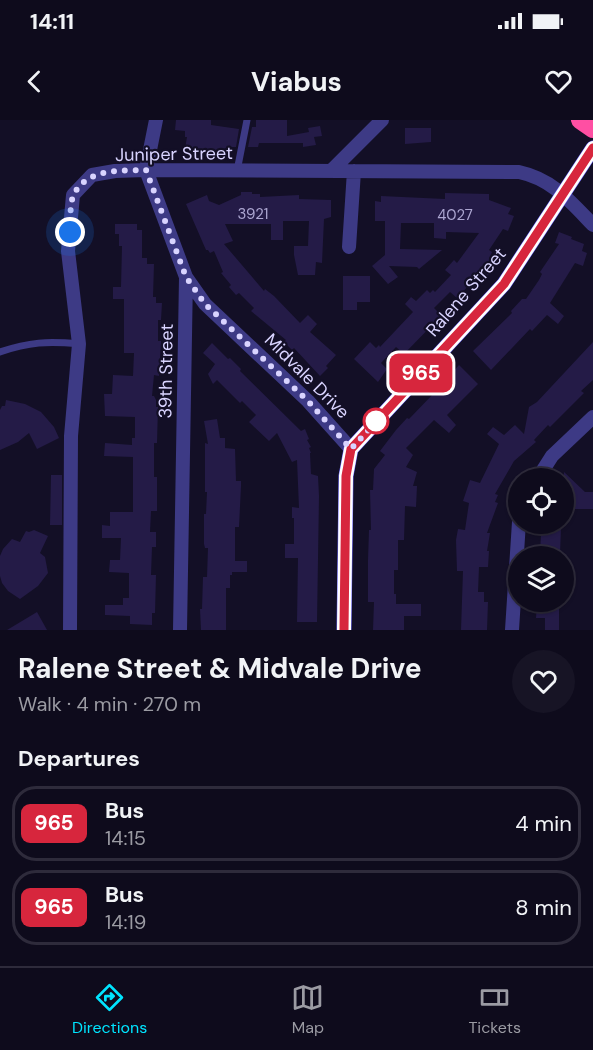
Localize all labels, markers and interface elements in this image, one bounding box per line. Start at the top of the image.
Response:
text: 14:11 [30,7,74,36]
text: Viabus [251,64,342,99]
icon: back [18,65,51,98]
icon: heart [542,65,575,98]
street label: Juniper Street [115,141,233,167]
house number: 3921 [238,204,268,224]
house number: 4027 [437,205,473,225]
your location [55,217,85,247]
street label: Ralene Street [421,242,511,342]
street label: 39th Street [153,323,179,419]
street label: Midvale Drive [259,328,355,424]
line badge: 965 [386,354,456,392]
text: 965 [401,359,441,387]
unlabelled marker [363,408,389,434]
map controls [508,468,574,612]
button: locate [508,468,574,534]
button: layers [508,546,574,612]
text: Ralene Street & Midvale Drive [18,650,422,687]
button: heart [512,650,575,713]
text: Walk · 4 min · 270 m [18,691,201,717]
text: Departures [18,744,140,773]
text: Bus [105,796,144,825]
text: 965 [34,809,74,837]
text: 4 min [515,809,572,838]
text: 14:15 [105,825,146,851]
text: Bus [105,880,144,909]
text: 965 [34,893,74,921]
text: 8 min [515,893,572,922]
text: 14:19 [105,909,146,935]
tab: Directions [72,981,147,1038]
tab: Map [291,981,324,1038]
tab: Tickets [468,981,521,1038]

